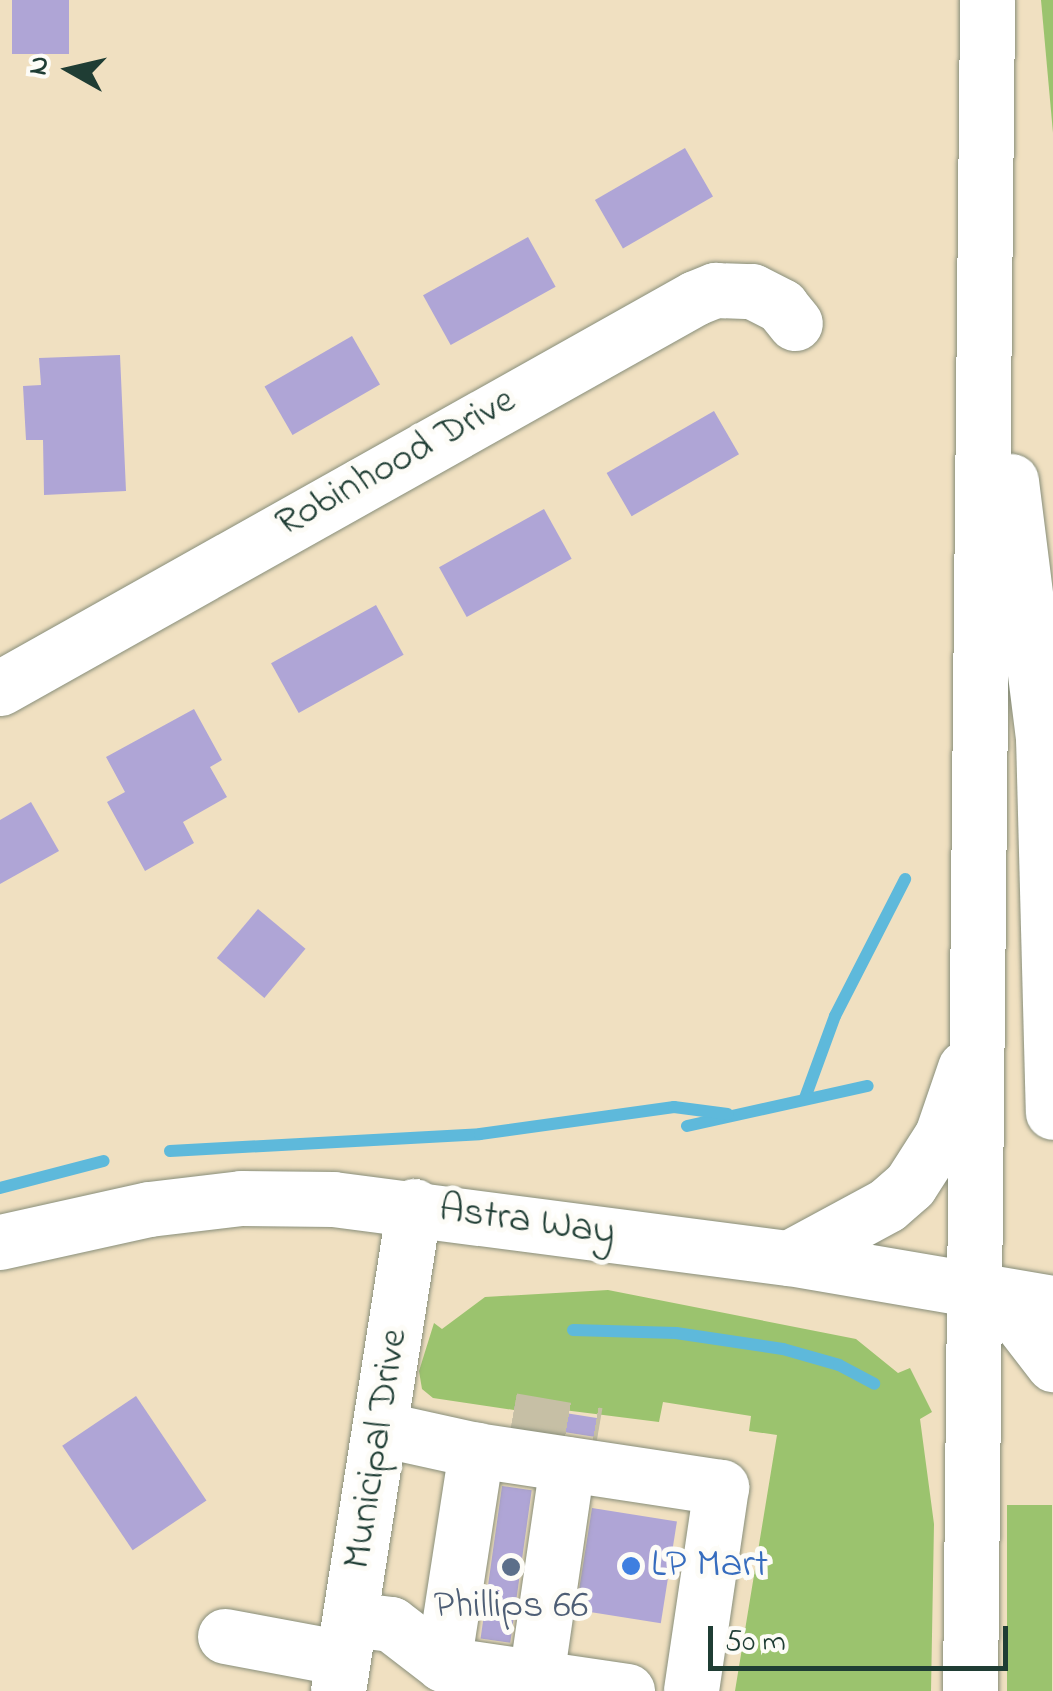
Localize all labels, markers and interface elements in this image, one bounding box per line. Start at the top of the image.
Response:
north arrow [20,20,120,120]
text: N [18,54,61,78]
street label: Robinhood Drive [268,377,524,549]
street label: Astra Way [436,1186,618,1258]
street label: Municipal Drive [334,1325,420,1573]
place label: LP Mart [651,1542,768,1590]
marker: LP Mart [620,1555,642,1577]
marker: Phillips 66 [500,1556,522,1578]
place label: Phillips 66 [434,1583,588,1631]
scale bar [713,1606,1013,1668]
text: 50 m [725,1621,786,1665]

